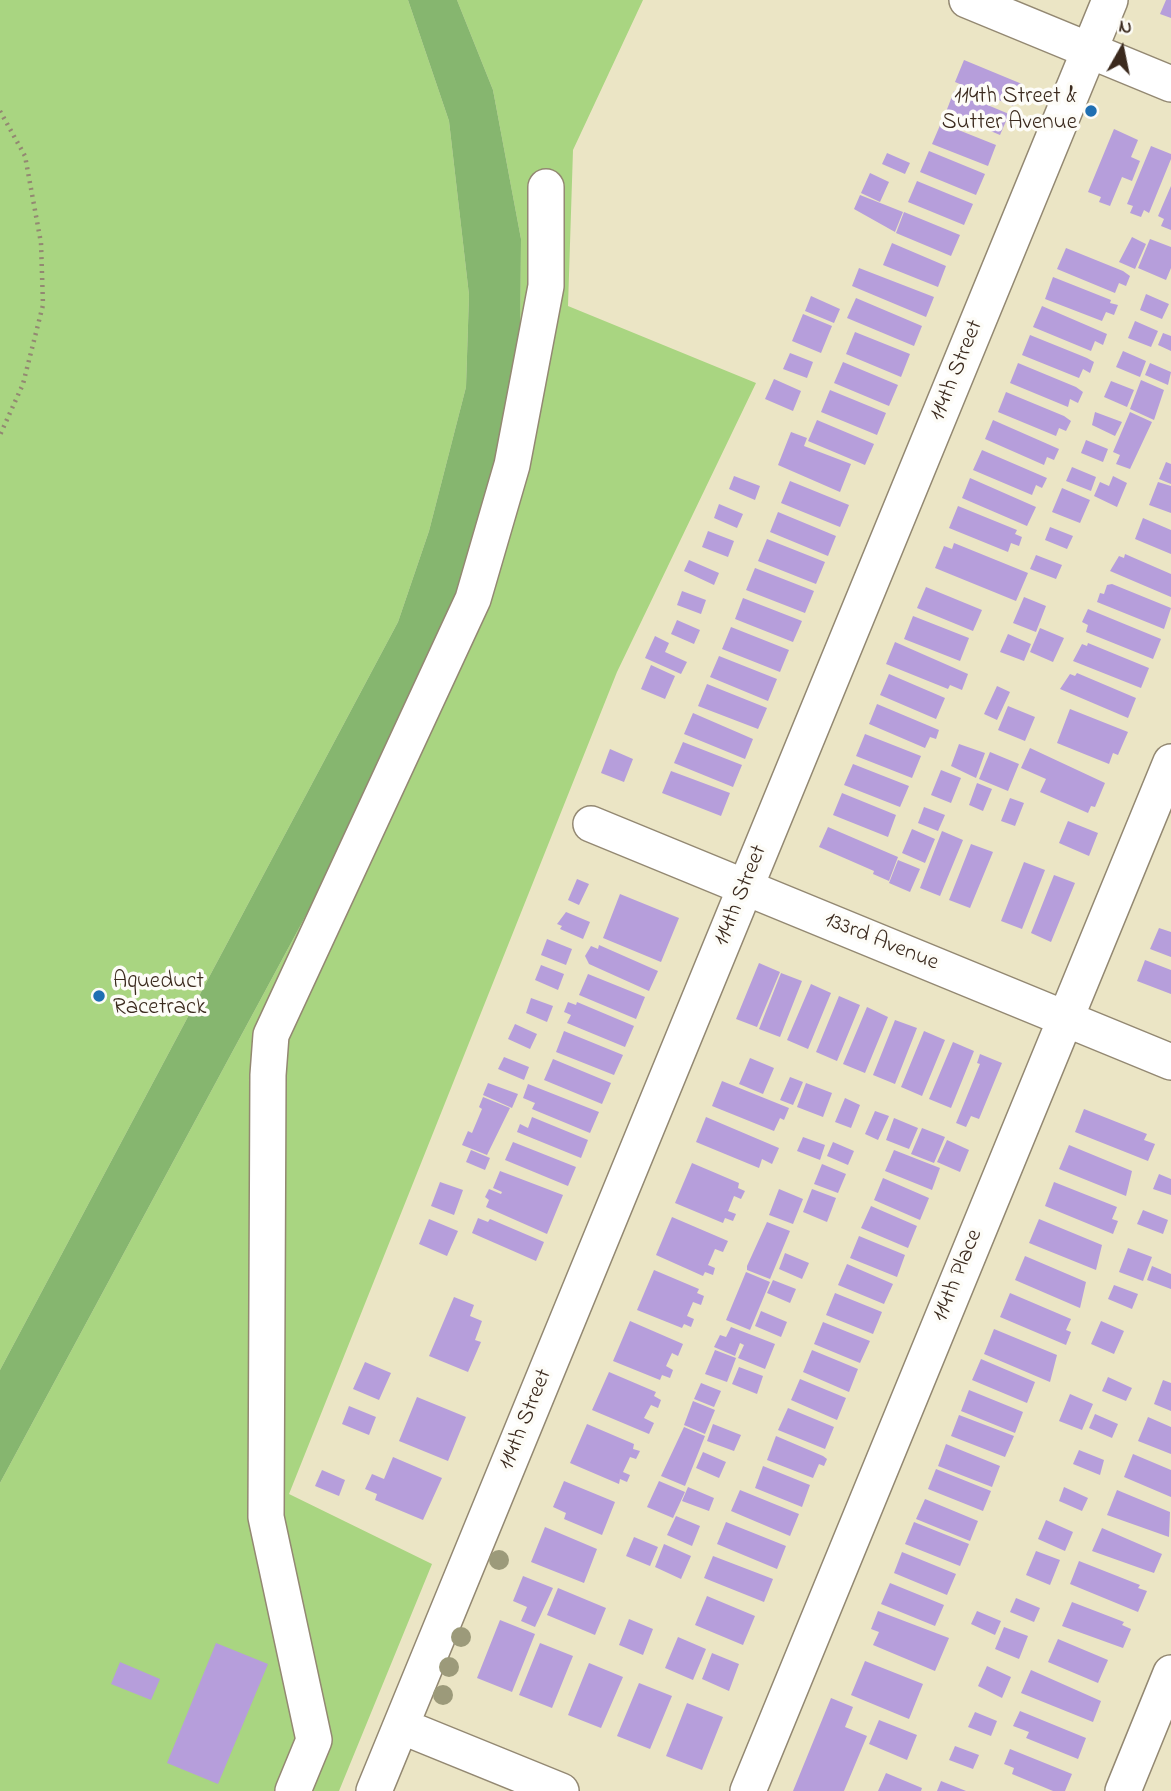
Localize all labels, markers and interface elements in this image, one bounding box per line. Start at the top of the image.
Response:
text: N [1117,13,1134,42]
north arrow [1087,14,1157,84]
place label: 114th Street & Sutter Avenue [942,84,1077,138]
marker: 114th Street & Sutter Avenue [1083,103,1099,119]
street label: 114th Street [925,316,991,426]
street label: 114th Street [709,841,775,951]
street label: 133rd Avenue [820,908,942,978]
place label: Aqueduct Racetrack [113,969,206,1023]
marker: Aqueduct Racetrack [91,988,107,1004]
street label: 114th Place [928,1226,990,1326]
street label: 114th Street [494,1365,560,1475]

